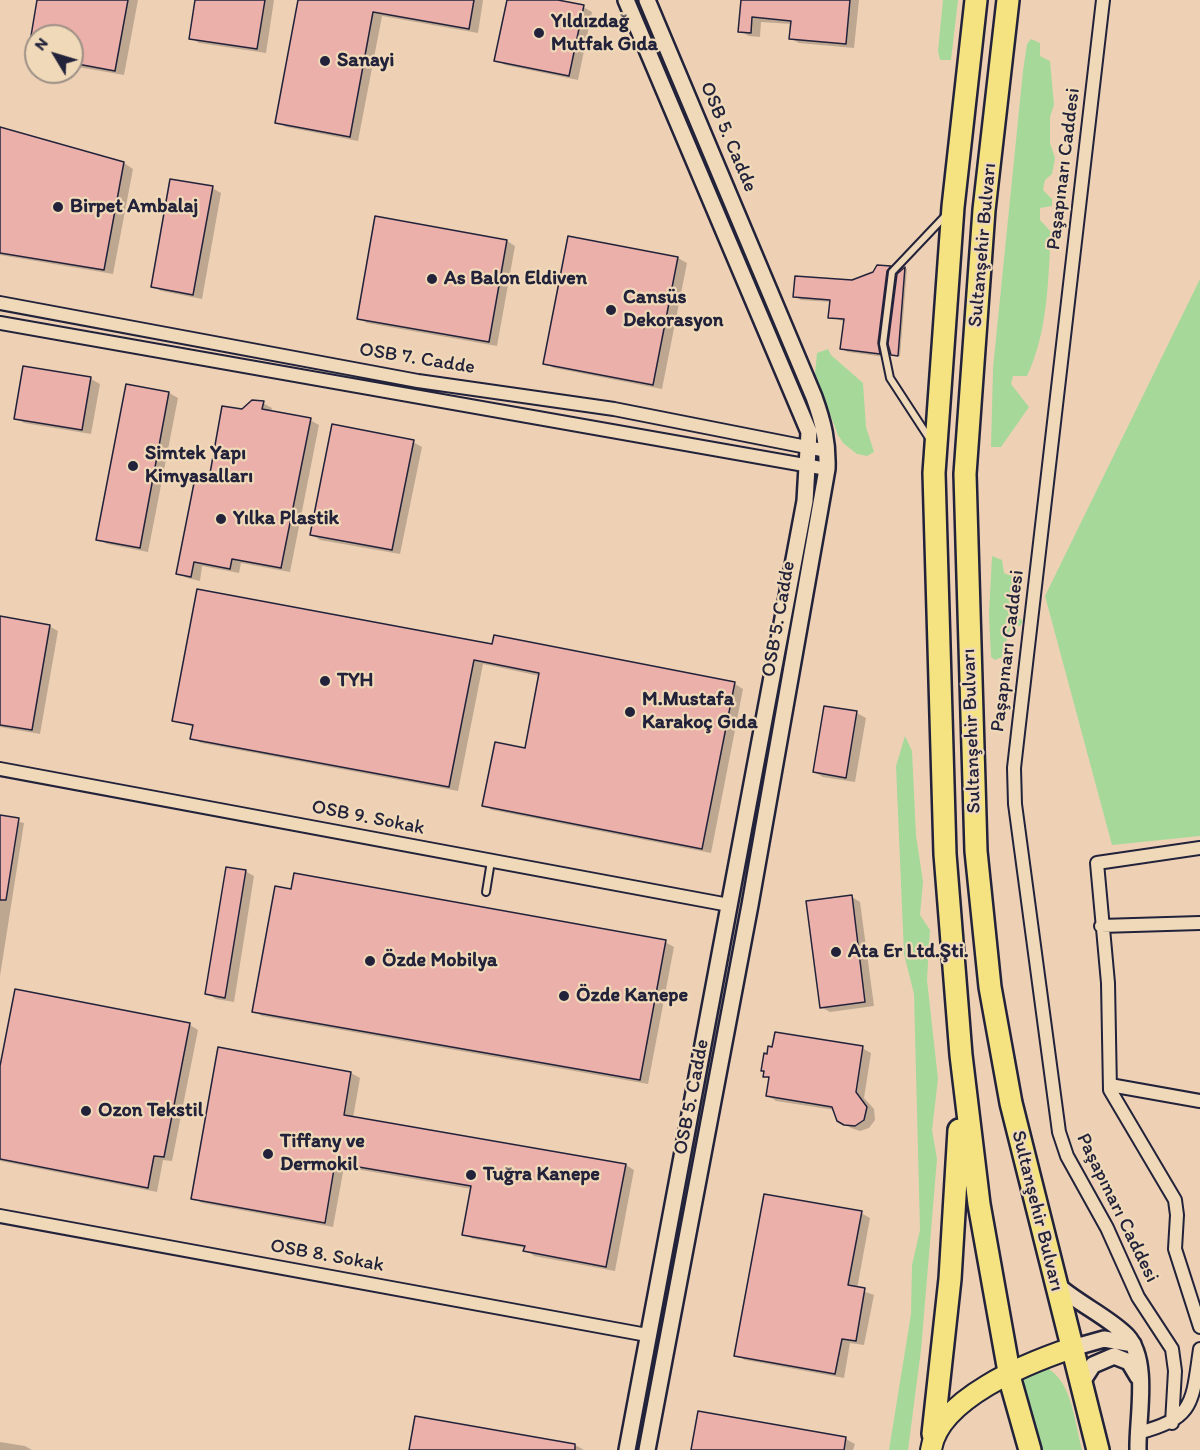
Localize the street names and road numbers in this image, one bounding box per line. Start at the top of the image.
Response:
street label: OSB 5. Cadde [694,78,762,196]
street label: Paşapınarı Caddesi [1042,87,1086,251]
street label: Sultanşehir Bulvarı [964,162,1002,328]
street label: OSB 7. Cadde [357,338,477,380]
street label: OSB 5. Cadde [757,559,801,679]
street label: Paşapınarı Caddesi [986,569,1030,733]
street label: Sultanşehir Bulvarı [957,648,987,814]
street label: OSB 9. Sokak [309,795,427,841]
street label: OSB 5. Cadde [669,1037,715,1157]
street label: Sultanşehir Bulvarı [1005,1128,1069,1294]
street label: Paşapınarı Caddesi [1070,1129,1164,1287]
street label: OSB 8. Sokak [268,1234,386,1278]

